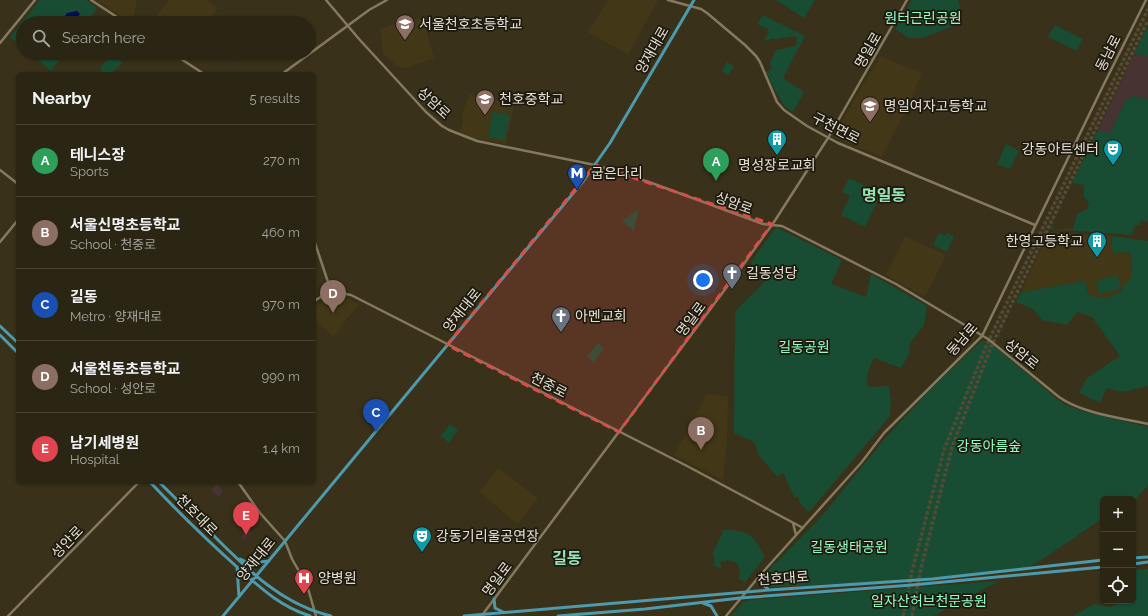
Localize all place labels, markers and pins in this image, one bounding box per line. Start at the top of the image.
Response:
school or university icon: 서울천호초등학교 [394,13,416,41]
place label: 서울천호초등학교 [419,16,522,32]
school or university icon: 천호중학교 [474,88,496,116]
place label: 천호중학교 [499,91,564,107]
school or university icon: 명일여자고등학교 [859,95,881,123]
place label: 명일여자고등학교 [884,98,987,114]
building icon: 명성장로교회 [766,128,788,156]
theatre icon: 강동아트센터 [1102,138,1124,166]
place label: 강동아트센터 [1022,141,1099,157]
pin: A [703,148,729,181]
place label: 명성장로교회 [738,157,816,173]
metro station icon: 굽은다리 [566,162,588,190]
place label: 굽은다리 [591,165,643,181]
building icon: 한영고등학교 [1086,230,1108,258]
place label: 한영고등학교 [1006,233,1083,249]
church icon: 길동성당 [721,262,743,290]
place label: 길동성당 [746,265,798,281]
pin: D [320,280,346,313]
church icon: 아멘교회 [550,305,572,333]
place label: 아멘교회 [575,308,627,324]
pin: C [363,399,389,432]
pin: B [688,417,714,450]
pin: E [233,502,259,535]
theatre icon: 강동기리울공연장 [411,525,433,553]
place label: 강동기리울공연장 [436,528,539,544]
hospital icon: 양병원 [293,567,315,595]
place label: 양병원 [318,570,357,586]

